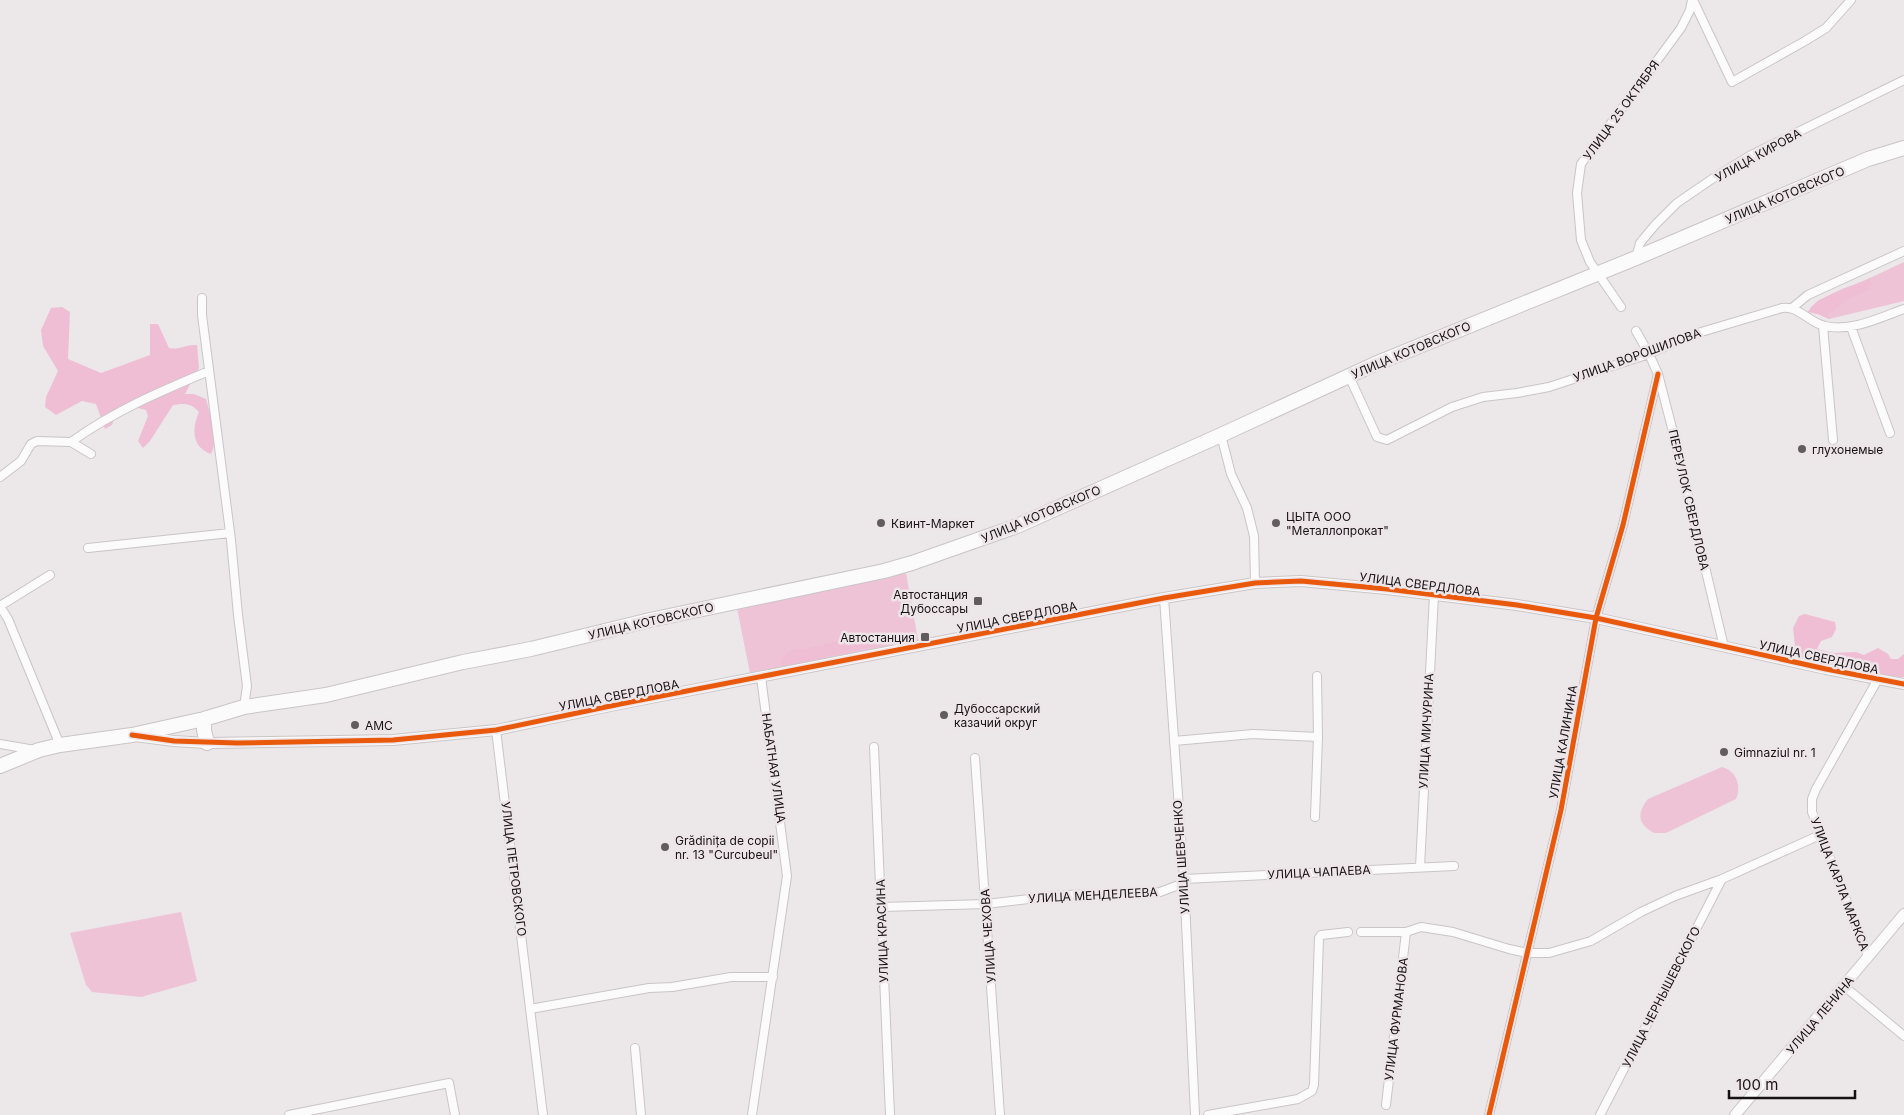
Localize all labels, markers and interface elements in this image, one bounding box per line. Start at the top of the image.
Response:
street label: УЛИЦА 25 ОКТЯБРЯ [1580,57,1662,163]
street label: УЛИЦА КИРОВА [1712,125,1804,185]
street label: УЛИЦА КОТОВСКОГО [1723,163,1847,227]
street label: УЛИЦА КОТОВСКОГО [1349,318,1473,382]
street label: УЛИЦА ВОРОШИЛОВА [1571,325,1703,385]
street label: ПЕРЕУЛОК СВЕРДЛОВА [1665,428,1713,572]
place label: глухонемые [1812,442,1883,457]
marker: глухонемые [1796,443,1808,455]
street label: УЛИЦА КОТОВСКОГО [979,482,1103,546]
place label: ЦЫТА ООО "Металлопрокат" [1286,509,1389,538]
place label: Квинт-Маркет [891,516,975,531]
marker: Квинт-Маркет [875,517,887,529]
marker: ЦЫТА ООО "Металлопрокат" [1270,517,1282,529]
street label: УЛИЦА СВЕРДЛОВА [1359,569,1481,599]
place label: Автостанция Дубоссары [893,587,968,616]
marker: Автостанция Дубоссары [972,595,984,607]
street label: УЛИЦА СВЕРДЛОВА [956,598,1078,636]
street label: УЛИЦА КОТОВСКОГО [587,599,715,643]
place label: Автостанция [840,630,915,645]
marker: Автостанция [919,631,931,643]
street label: УЛИЦА СВЕРДЛОВА [1758,637,1880,677]
street label: УЛИЦА МИЧУРИНА [1415,673,1437,789]
street label: УЛИЦА СВЕРДЛОВА [558,676,680,714]
street label: УЛИЦА КАЛИНИНА [1546,684,1580,800]
place label: Дубоссарский казачий округ [954,701,1040,730]
marker: Дубоссарский казачий округ [938,709,950,721]
street label: НАБАТНАЯ УЛИЦА [759,712,789,824]
place label: AMC [365,718,393,733]
marker: AMC [349,719,361,731]
place label: Gimnaziul nr. 1 [1734,745,1816,760]
marker: Gimnaziul nr. 1 [1718,746,1730,758]
street label: УЛИЦА ШЕВЧЕНКО [1170,800,1192,914]
street label: УЛИЦА ПЕТРОВСКОГО [498,801,530,937]
street label: УЛИЦА КАРЛА МАРКСА [1808,815,1872,953]
place label: Grădinița de copii nr. 13 "Curcubeul" [675,833,778,862]
marker: Grădinița de copii nr. 13 "Curcubeul" [659,841,671,853]
street label: УЛИЦА ЧАПАЕВА [1267,862,1371,882]
street label: УЛИЦА КРАСИНА [873,879,891,983]
street label: УЛИЦА МЕНДЕЛЕЕВА [1028,884,1158,906]
street label: УЛИЦА ЧЕХОВА [977,888,999,984]
street label: УЛИЦА ЧЕРНЫШЕВСКОГО [1619,924,1703,1070]
street label: УЛИЦА ФУРМАНОВА [1381,957,1411,1081]
street label: УЛИЦА ЛЕНИНА [1783,973,1857,1057]
scale bar [1729,1068,1855,1100]
text: 100 m [1736,1075,1778,1094]

